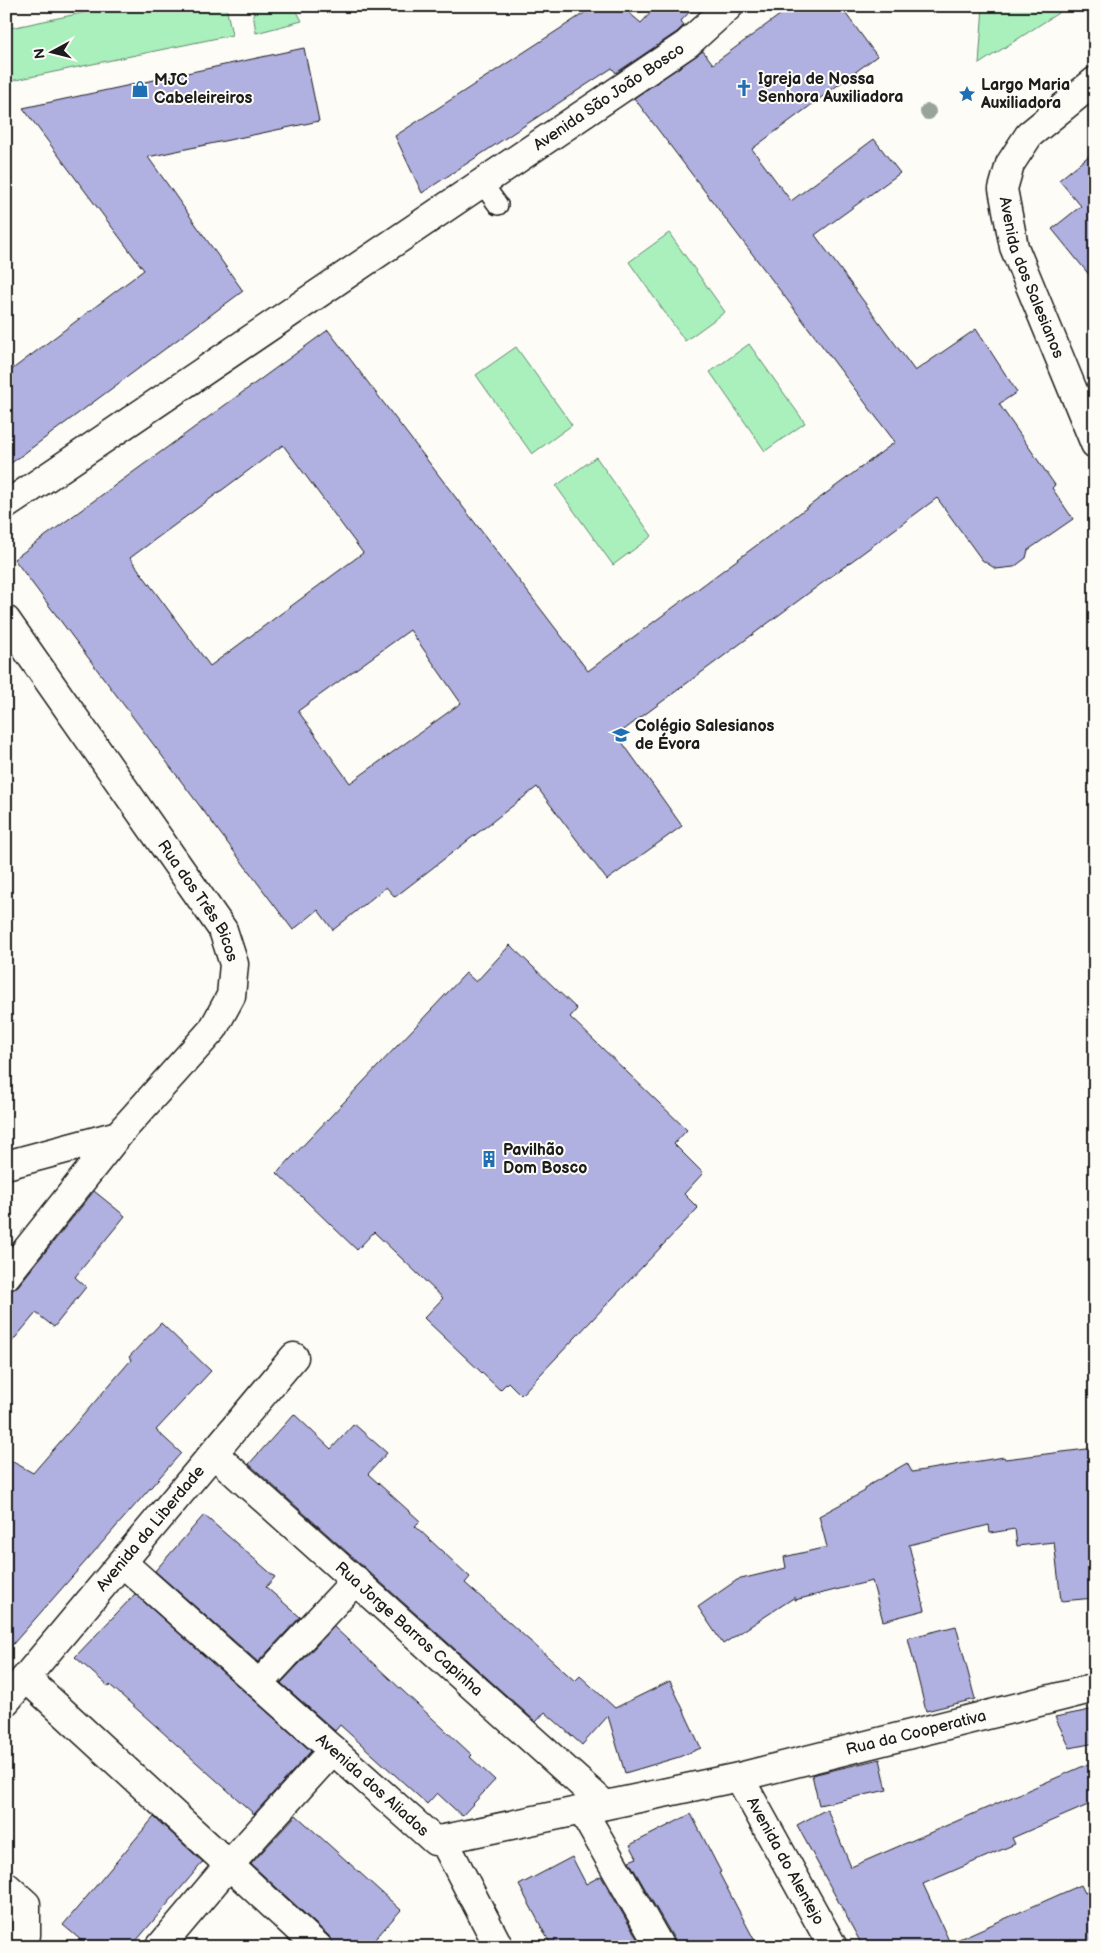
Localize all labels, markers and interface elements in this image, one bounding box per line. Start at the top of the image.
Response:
north arrow [28,28,78,78]
street label: Avenida São João Bosco [530,39,688,155]
text: N [31,47,49,60]
place label: Igreja de Nossa Senhora Auxiliadora [758,70,904,107]
place label: MJC Cabeleireiros [154,71,253,108]
place label: Largo Maria Auxiliadora [980,76,1070,113]
church icon: Igreja de Nossa Senhora Auxiliadora [734,78,754,98]
shop icon: MJC Cabeleireiros [130,79,150,99]
place icon: Largo Maria Auxiliadora [957,84,977,104]
street label: Avenida dos Salesianos [995,195,1068,361]
place label: Colégio Salesianos de Évora [635,717,775,754]
school or university icon: Colégio Salesianos de Évora [611,725,631,745]
street label: Rua dos Três Bicos [154,836,242,964]
place label: Pavilhão Dom Bosco [503,1141,587,1178]
building icon: Pavilhão Dom Bosco [479,1149,499,1169]
street label: Avenida da Liberdade [92,1461,209,1595]
street label: Rua Jorge Barros Capinha [331,1558,487,1700]
street label: Rua da Cooperativa [844,1706,988,1759]
street label: Avenida dos Aliados [312,1730,433,1840]
street label: Avenida do Alentejo [743,1794,828,1928]

